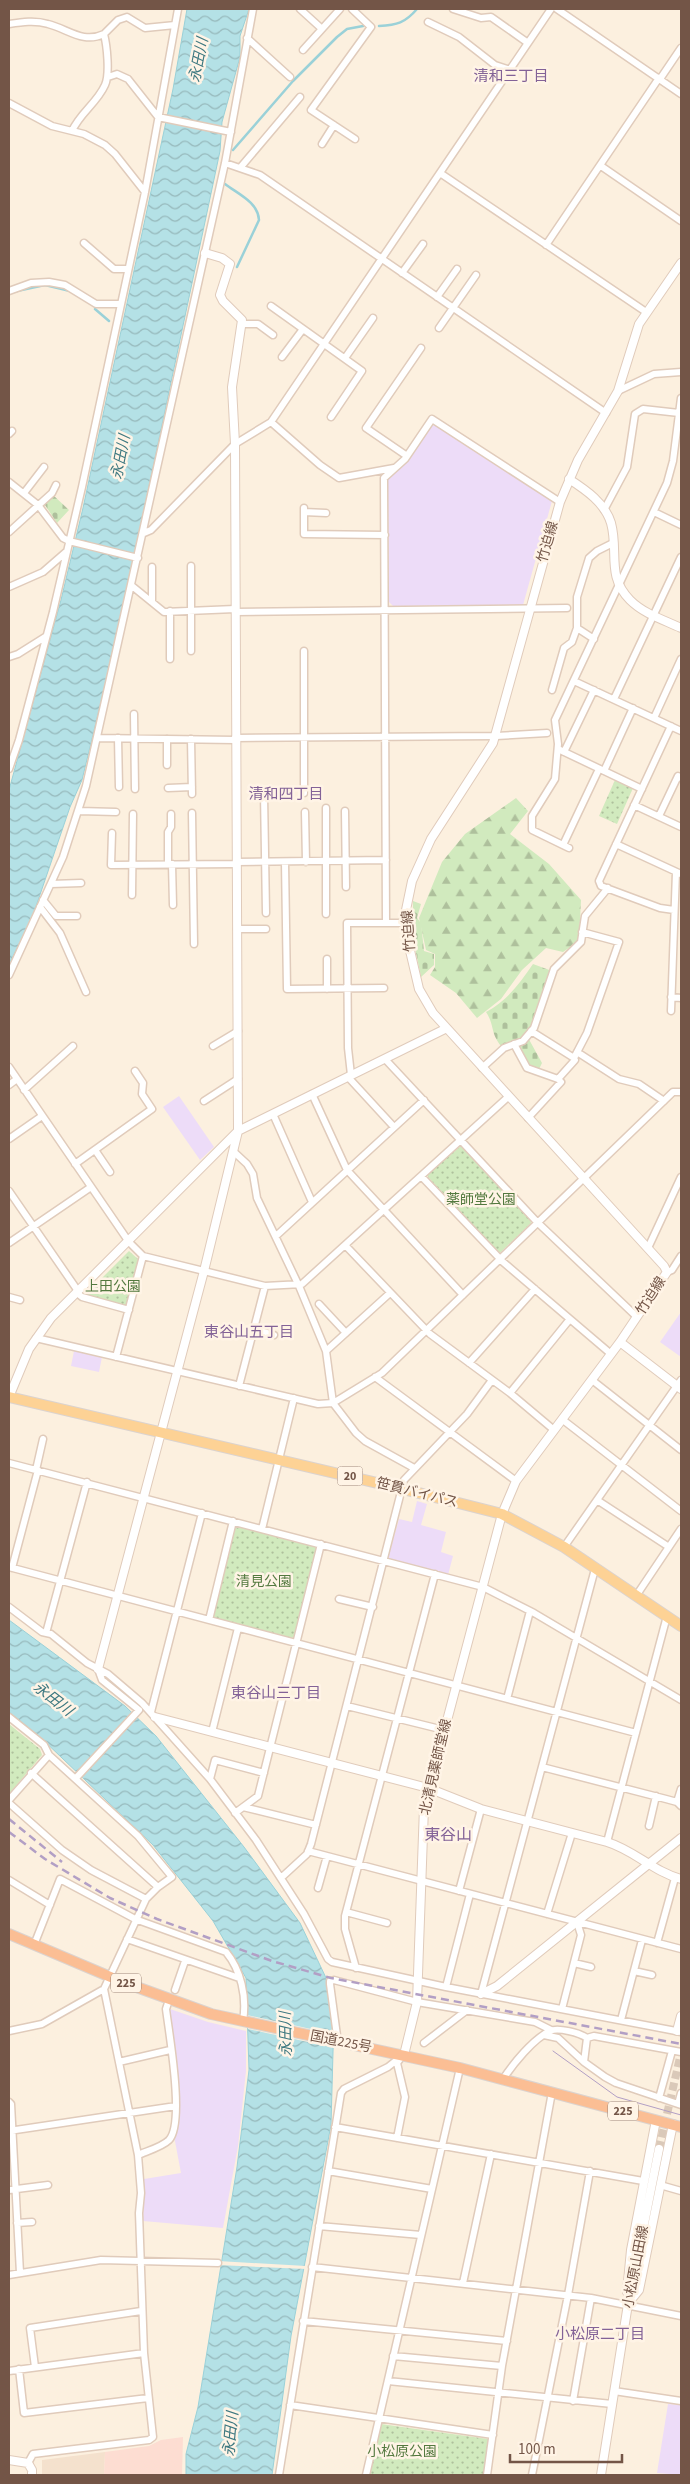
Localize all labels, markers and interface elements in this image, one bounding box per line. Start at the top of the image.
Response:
water label: 永田川 [184,34,214,84]
district label: 清和三丁目 [473,66,549,87]
water label: 永田川 [106,431,136,481]
street label: 竹迫線 [533,519,563,565]
district label: 清和四丁目 [248,784,324,805]
street label: 竹迫線 [398,909,420,953]
park label: 薬師堂公園 [446,1190,516,1210]
street label: 竹迫線 [631,1273,671,1319]
park label: 上田公園 [85,1277,141,1297]
district label: 東谷山五丁目 [204,1322,294,1343]
road number: 20 [338,1466,362,1485]
street label: 笹貫バイパス [374,1473,460,1513]
park label: 清見公園 [236,1572,292,1592]
water label: 永田川 [29,1677,79,1722]
district label: 東谷山三丁目 [231,1683,321,1704]
street label: 北清見薬師堂線 [415,1717,457,1817]
district label: 東谷山 [424,1824,472,1846]
road number: 225 [111,1974,141,1992]
water label: 永田川 [275,2009,297,2057]
street label: 国道225号 [308,2026,374,2058]
road number: 225 [608,2102,638,2120]
street label: 小松原山田線 [618,2224,654,2310]
district label: 小松原二丁目 [555,2324,645,2345]
water label: 永田川 [219,2409,244,2457]
scale bar [510,2432,622,2464]
text: 100 m [518,2439,556,2460]
park label: 小松原公園 [367,2442,437,2462]

